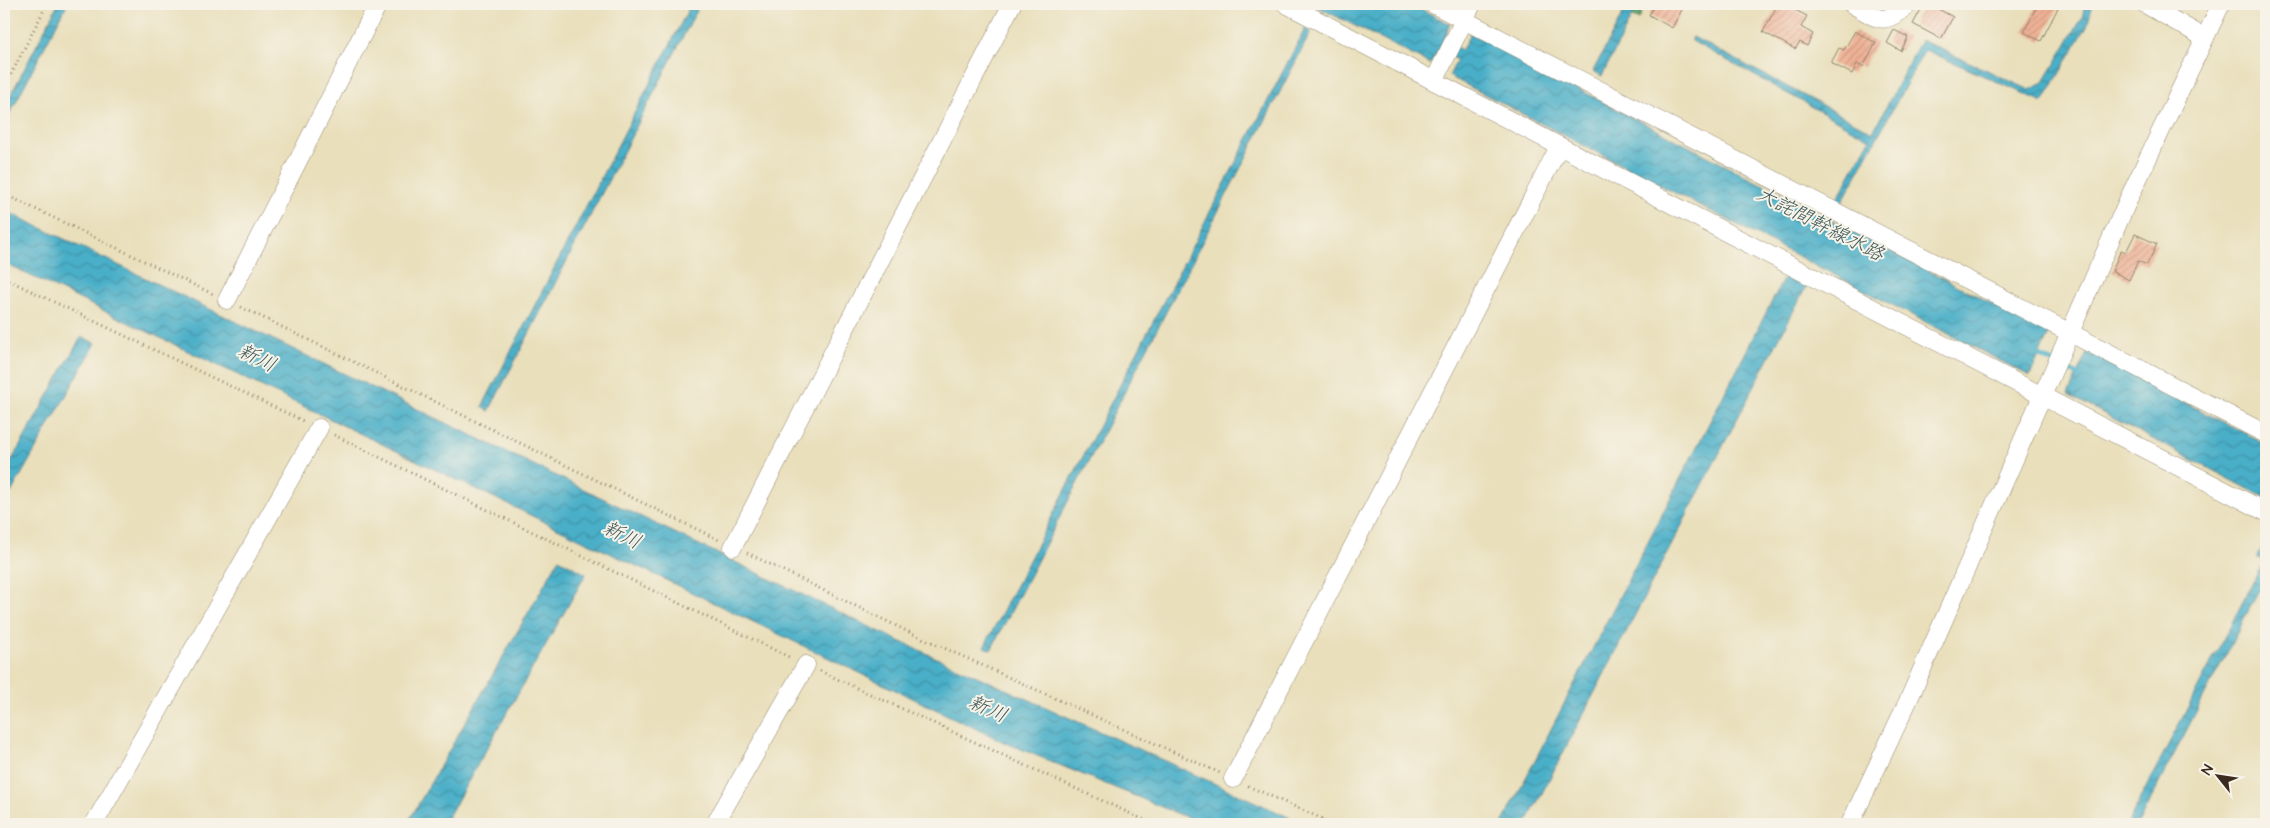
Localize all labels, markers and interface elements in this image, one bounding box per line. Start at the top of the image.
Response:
water label: 大詫間幹線水路 [1751,180,1890,269]
water label: 新川 [233,337,281,379]
water label: 新川 [598,514,646,556]
water label: 新川 [964,688,1012,730]
north arrow [2192,750,2242,800]
text: N [2197,761,2219,779]

